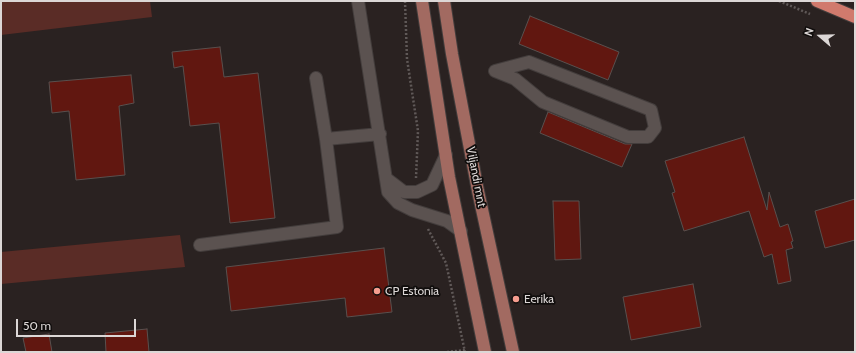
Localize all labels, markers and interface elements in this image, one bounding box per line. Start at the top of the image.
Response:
north arrow [800,16,840,56]
text: N [801,26,817,38]
street label: Viljandi mnt [463,146,489,208]
place label: CP Estonia [385,284,439,298]
marker: CP Estonia [372,286,382,296]
place label: Eerika [524,292,554,306]
marker: Eerika [511,294,521,304]
scale bar [18,311,138,337]
text: 50 m [23,318,51,333]

